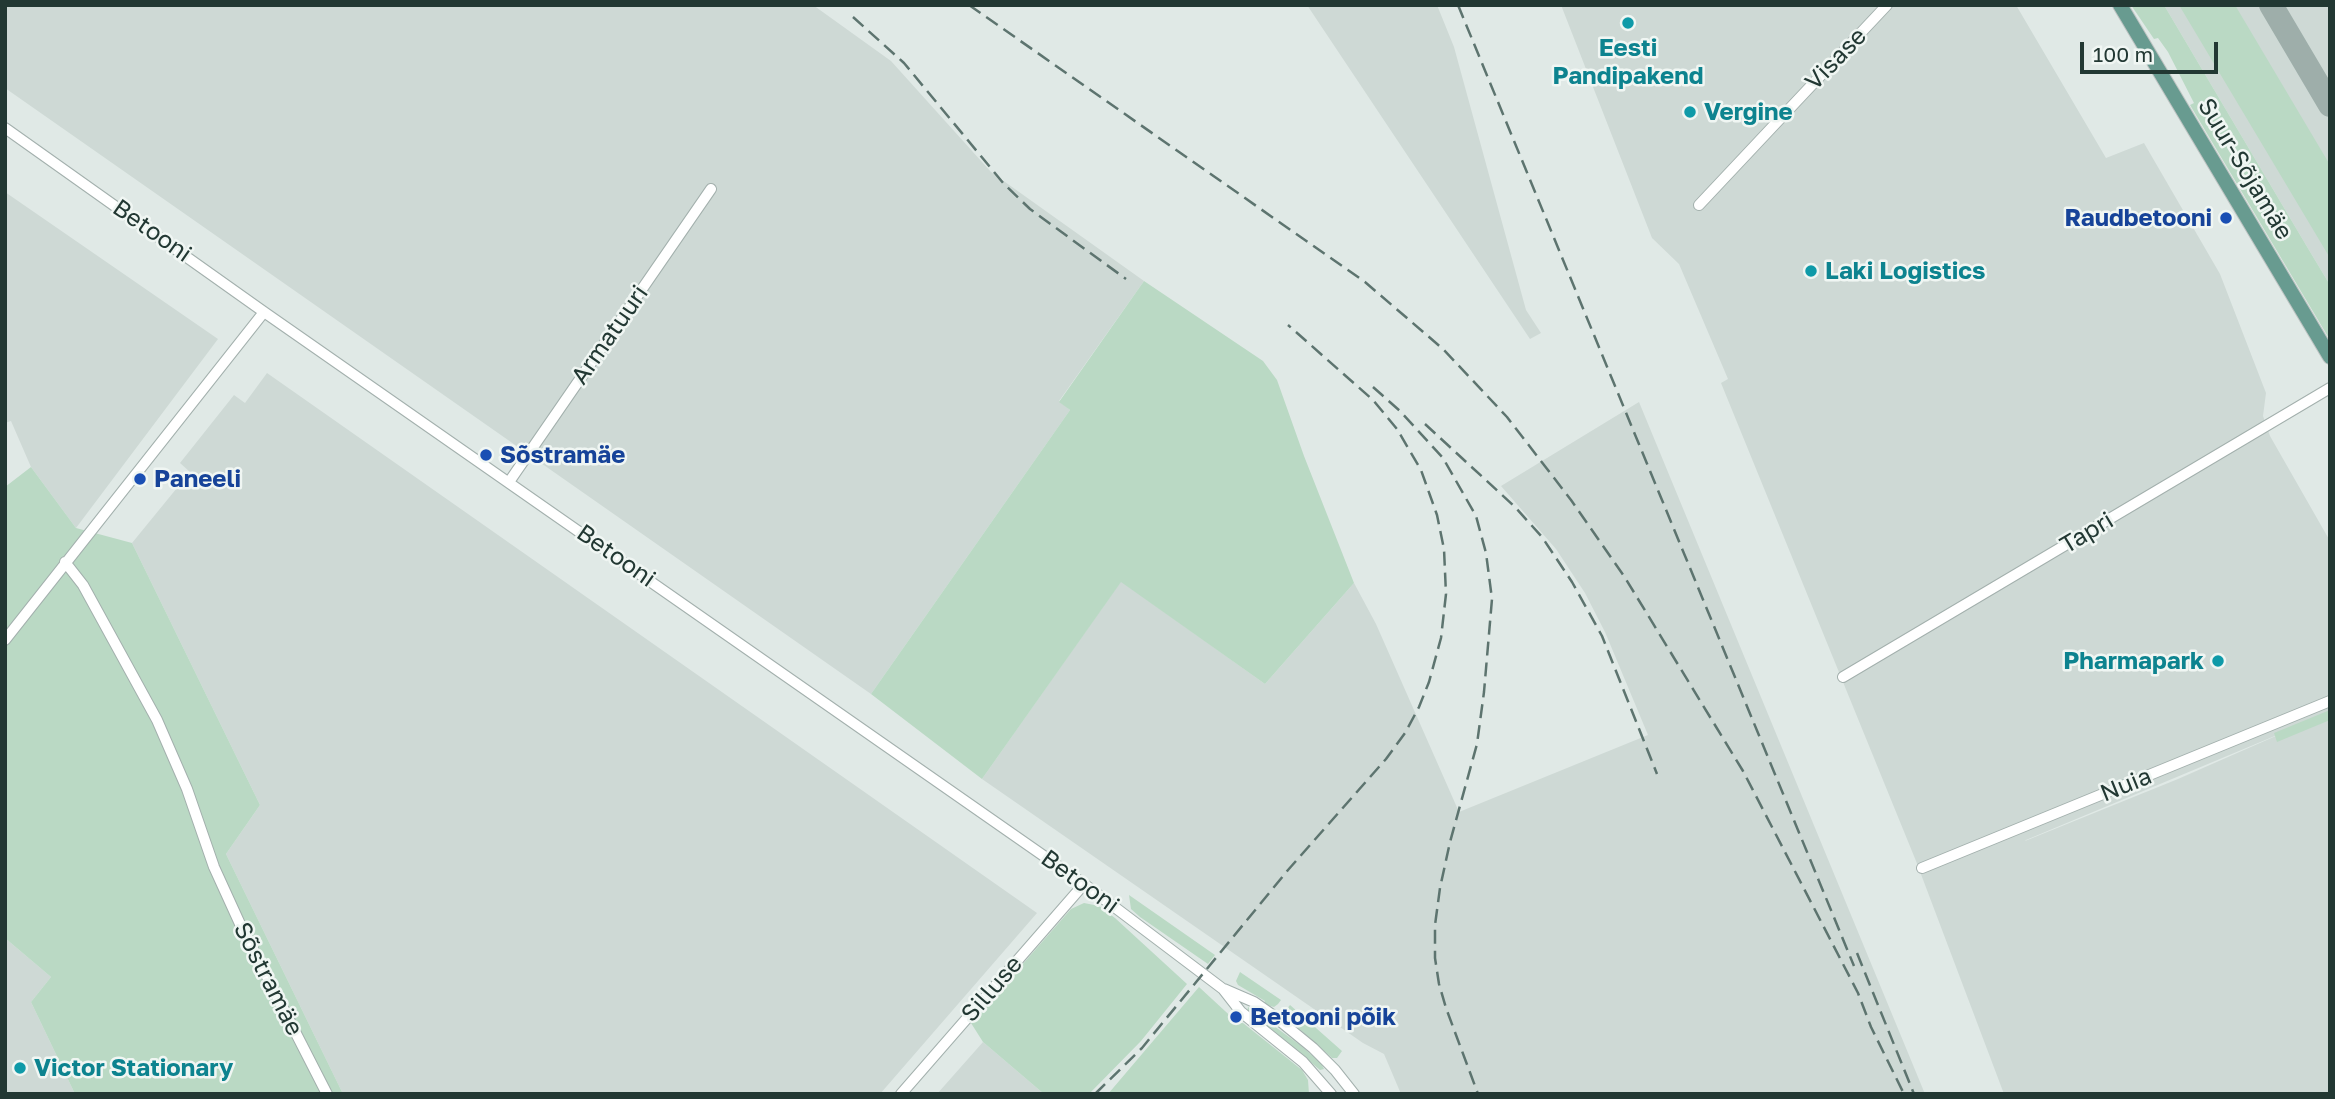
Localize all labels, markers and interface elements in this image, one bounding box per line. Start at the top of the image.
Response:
marker: Eesti Pandipakend [1620,15,1636,31]
street label: Visase [1799,22,1873,96]
scale bar [2083,28,2221,72]
place label: Eesti Pandipakend [1552,34,1704,90]
text: 100 m [2093,41,2153,67]
street label: Suur-Sõjamäe [2191,93,2299,245]
place label: Vergine [1704,98,1793,126]
marker: Vergine [1682,104,1698,120]
street label: Betooni [107,194,197,268]
place label: Raudbetooni [2064,204,2212,232]
marker: Raudbetooni [2218,210,2234,226]
place label: Laki Logistics [1825,257,1985,285]
marker: Laki Logistics [1803,263,1819,279]
street label: Armatuuri [565,280,655,390]
place label: Sõstramäe [500,441,625,469]
marker: Sõstramäe [478,447,494,463]
place label: Paneeli [154,465,241,493]
marker: Paneeli [132,471,148,487]
street label: Tapri [2055,506,2119,560]
street label: Betooni [571,519,661,593]
place label: Pharmapark [2063,647,2204,675]
marker: Pharmapark [2210,653,2226,669]
street label: Nuia [2096,762,2156,808]
street label: Betooni [1035,844,1125,920]
street label: Sõstramäe [227,917,309,1041]
street label: Silluse [955,950,1029,1028]
place label: Betooni põik [1250,1003,1396,1031]
marker: Betooni põik [1228,1009,1244,1025]
place label: Victor Stationary [34,1054,234,1082]
marker: Victor Stationary [12,1060,28,1076]

